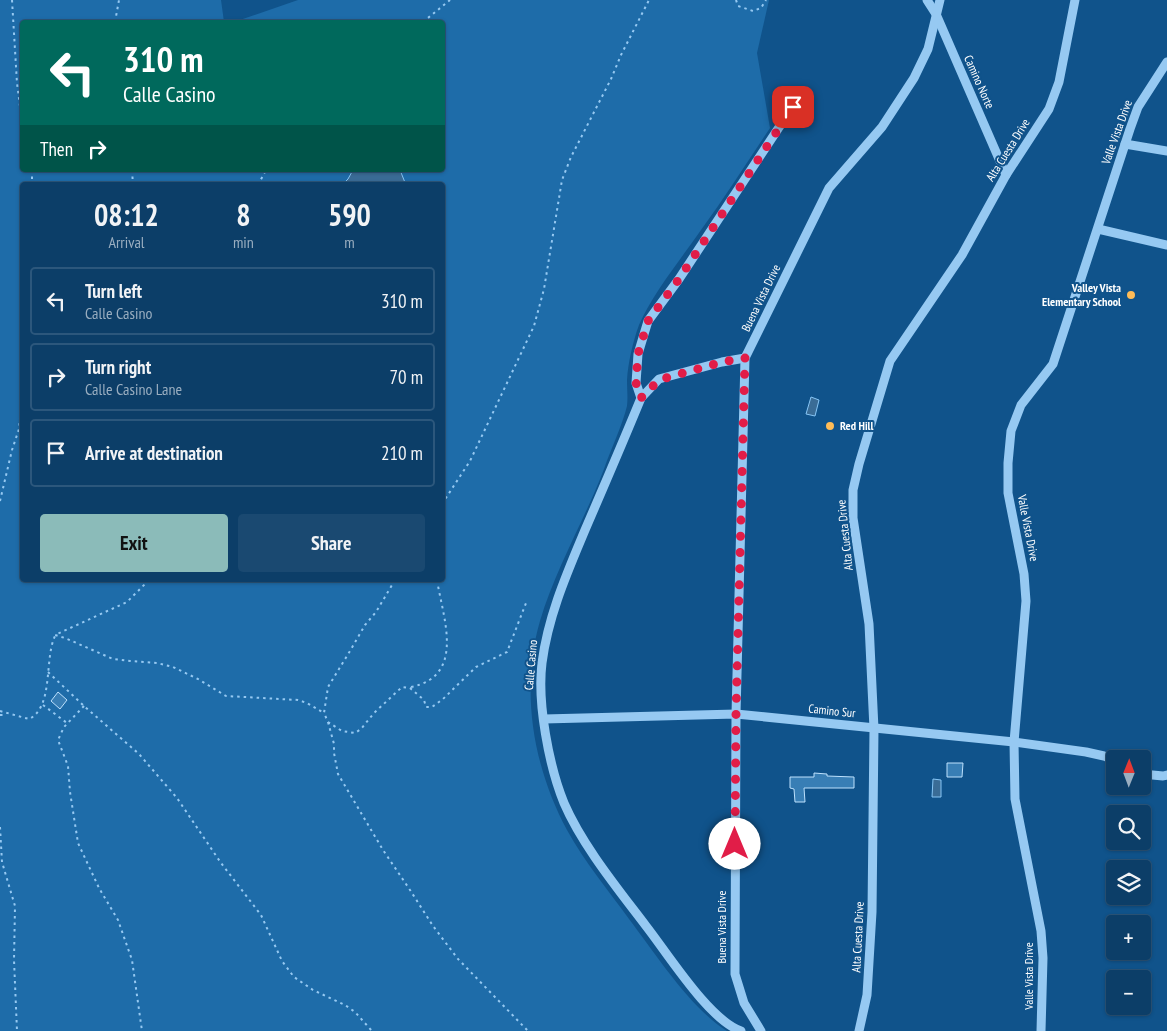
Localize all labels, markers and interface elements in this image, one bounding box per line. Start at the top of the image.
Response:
text: 310 m [123,36,204,82]
icon: left [40,40,105,105]
street label: Camino Norte [961,53,998,111]
text: Calle Casino [123,80,216,108]
pin [772,86,814,128]
icon: arrive [779,93,807,121]
street label: Valle Vista Drive [1098,98,1135,167]
street label: Alta Cuesta Drive [982,116,1033,184]
icon: right [83,135,111,163]
text: Then [40,137,73,161]
text: 08:12 [94,195,159,234]
text: 8 [236,195,251,234]
text: 590 [328,195,371,234]
text: Arrival [108,232,145,252]
text: min [233,232,254,252]
text: m [344,232,355,252]
street label: Buena Vista Drive [738,262,783,334]
text: Turn left [85,279,142,303]
place label: Valley Vista Elementary School [1042,280,1121,309]
icon: left [42,287,70,315]
text: 310 m [381,289,423,313]
marker: Valley Vista Elementary School [1125,289,1137,301]
text: Calle Casino [85,303,152,323]
text: Turn right [85,355,151,379]
icon: right [42,363,70,391]
text: 70 m [390,365,423,389]
text: Calle Casino Lane [85,379,182,399]
place label: Red Hill [840,418,874,433]
marker: Red Hill [824,420,836,432]
icon: arrive [42,439,70,467]
text: Arrive at destination [85,441,223,465]
text: 210 m [381,441,423,465]
street label: Valle Vista Drive [1015,492,1042,562]
street label: Alta Cuesta Drive [833,499,856,571]
button: Exit [40,514,228,572]
button: Share [238,514,425,572]
street label: Calle Casino [521,639,540,691]
street label: Camino Sur [808,701,857,721]
north arrow [1106,750,1151,795]
map controls [1106,750,1151,1015]
button: search [1106,805,1151,850]
position arrow [708,817,760,869]
button: layers [1106,860,1151,905]
street label: Buena Vista Drive [714,891,729,963]
street label: Alta Cuesta Drive [848,901,867,973]
button: + [1106,915,1151,960]
street label: Valle Vista Drive [1021,942,1036,1011]
button: − [1106,970,1151,1015]

